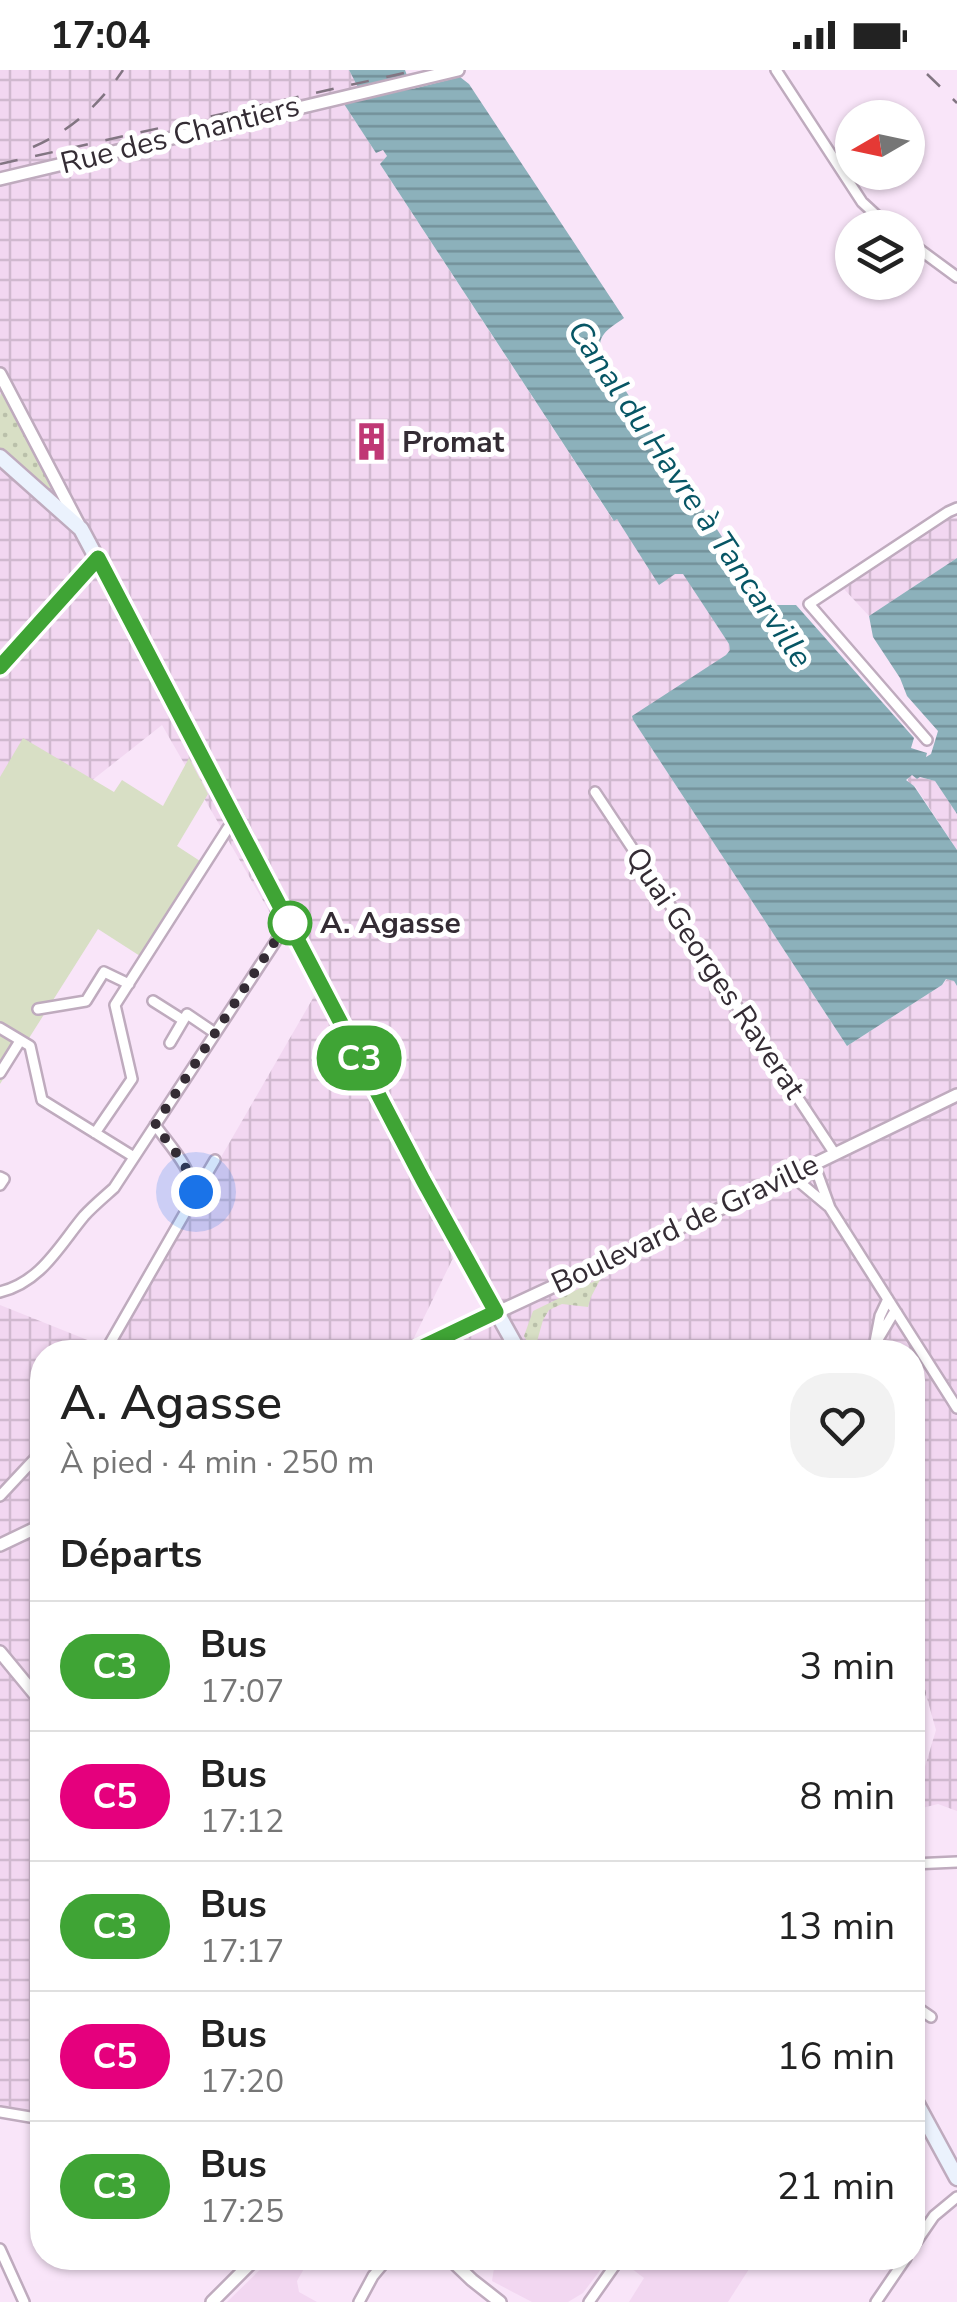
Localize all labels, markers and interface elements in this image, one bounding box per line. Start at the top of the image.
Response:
text: 17:04 [50,10,151,61]
street label: Rue des Chantiers [56,85,304,185]
north arrow [835,100,925,190]
map controls [835,100,925,300]
button: layers [835,210,925,300]
water label: Canal du Havre à Tancarville [557,312,823,676]
building icon: Promat [351,421,393,463]
place label: Promat [402,422,505,463]
street label: Quai Georges Raverat [616,839,815,1107]
marker: A. Agasse [269,902,311,944]
place label: A. Agasse [320,903,461,944]
line badge: C3 [314,1026,404,1090]
text: C3 [337,1035,381,1082]
street label: Boulevard de Graville [545,1144,825,1304]
your location [171,1167,221,1217]
text: A. Agasse [60,1370,282,1436]
button: heart [790,1373,895,1478]
text: À pied · 4 min · 250 m [60,1441,374,1484]
text: Départs [60,1529,202,1580]
text: Bus [200,1619,267,1670]
text: 3 min [800,1641,895,1692]
text: C3 [93,1643,137,1690]
text: 17:07 [200,1670,284,1713]
text: Bus [200,1749,267,1800]
text: 8 min [800,1771,895,1822]
text: C5 [93,1773,137,1820]
text: 17:12 [200,1800,284,1843]
text: Bus [200,1879,267,1930]
text: 13 min [777,1901,895,1952]
text: C3 [93,1903,137,1950]
text: 17:17 [200,1930,284,1973]
text: Bus [200,2009,267,2060]
text: 16 min [777,2031,895,2082]
text: C5 [93,2033,137,2080]
text: 17:20 [200,2060,284,2103]
text: Bus [200,2139,267,2190]
text: 21 min [777,2161,895,2212]
text: C3 [93,2163,137,2210]
text: 17:25 [200,2190,284,2233]

